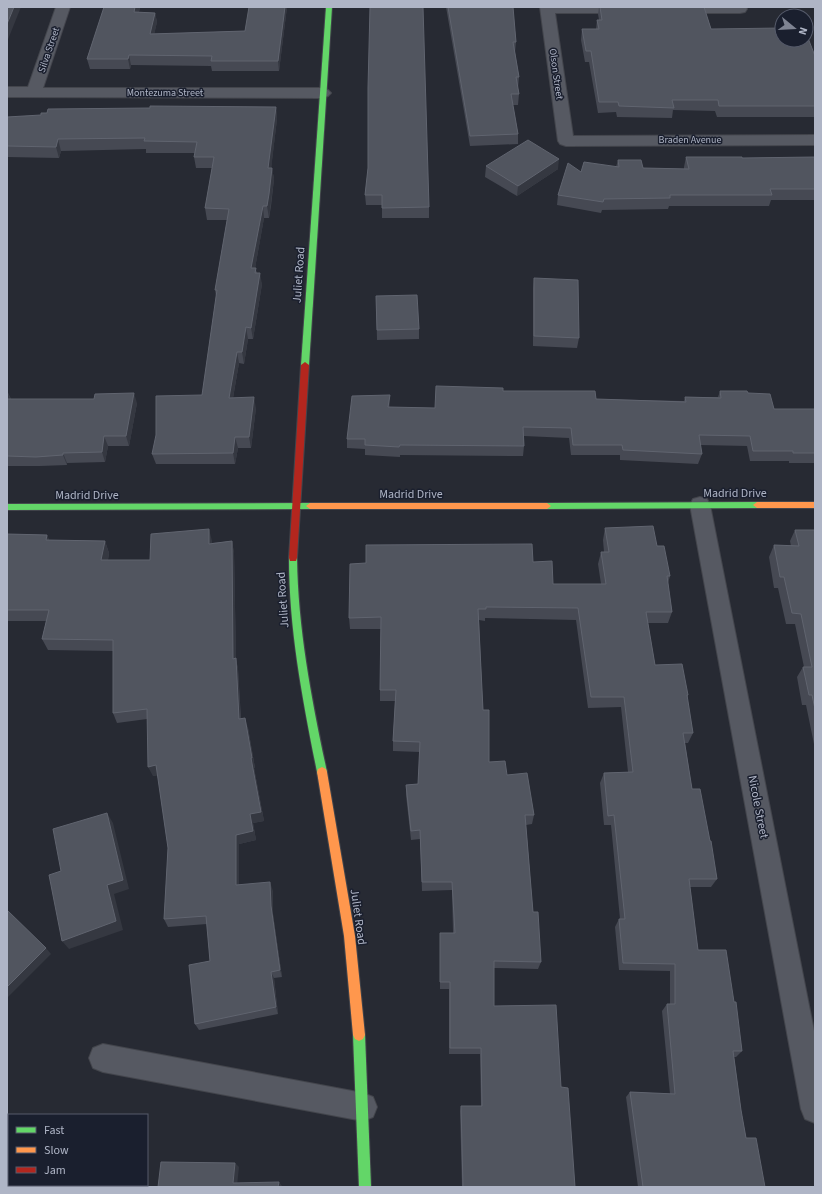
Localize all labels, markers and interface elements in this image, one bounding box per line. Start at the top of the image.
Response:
north arrow [774,8,814,48]
street label: Silva Street [35,25,63,74]
text: N [795,25,811,37]
street label: Olson Street [545,48,567,101]
street label: Montezuma Street [127,86,204,100]
street label: Braden Avenue [659,133,722,147]
street label: Juliet Road [289,246,309,304]
street label: Madrid Drive [703,485,767,502]
street label: Madrid Drive [379,486,443,503]
street label: Madrid Drive [55,487,119,504]
street label: Juliet Road [273,571,293,629]
street label: Nicole Street [744,774,772,840]
street label: Juliet Road [346,888,370,946]
legend [8,1114,148,1186]
text: Fast [44,1122,64,1139]
text: Slow [44,1142,69,1159]
text: Jam [44,1162,66,1179]

